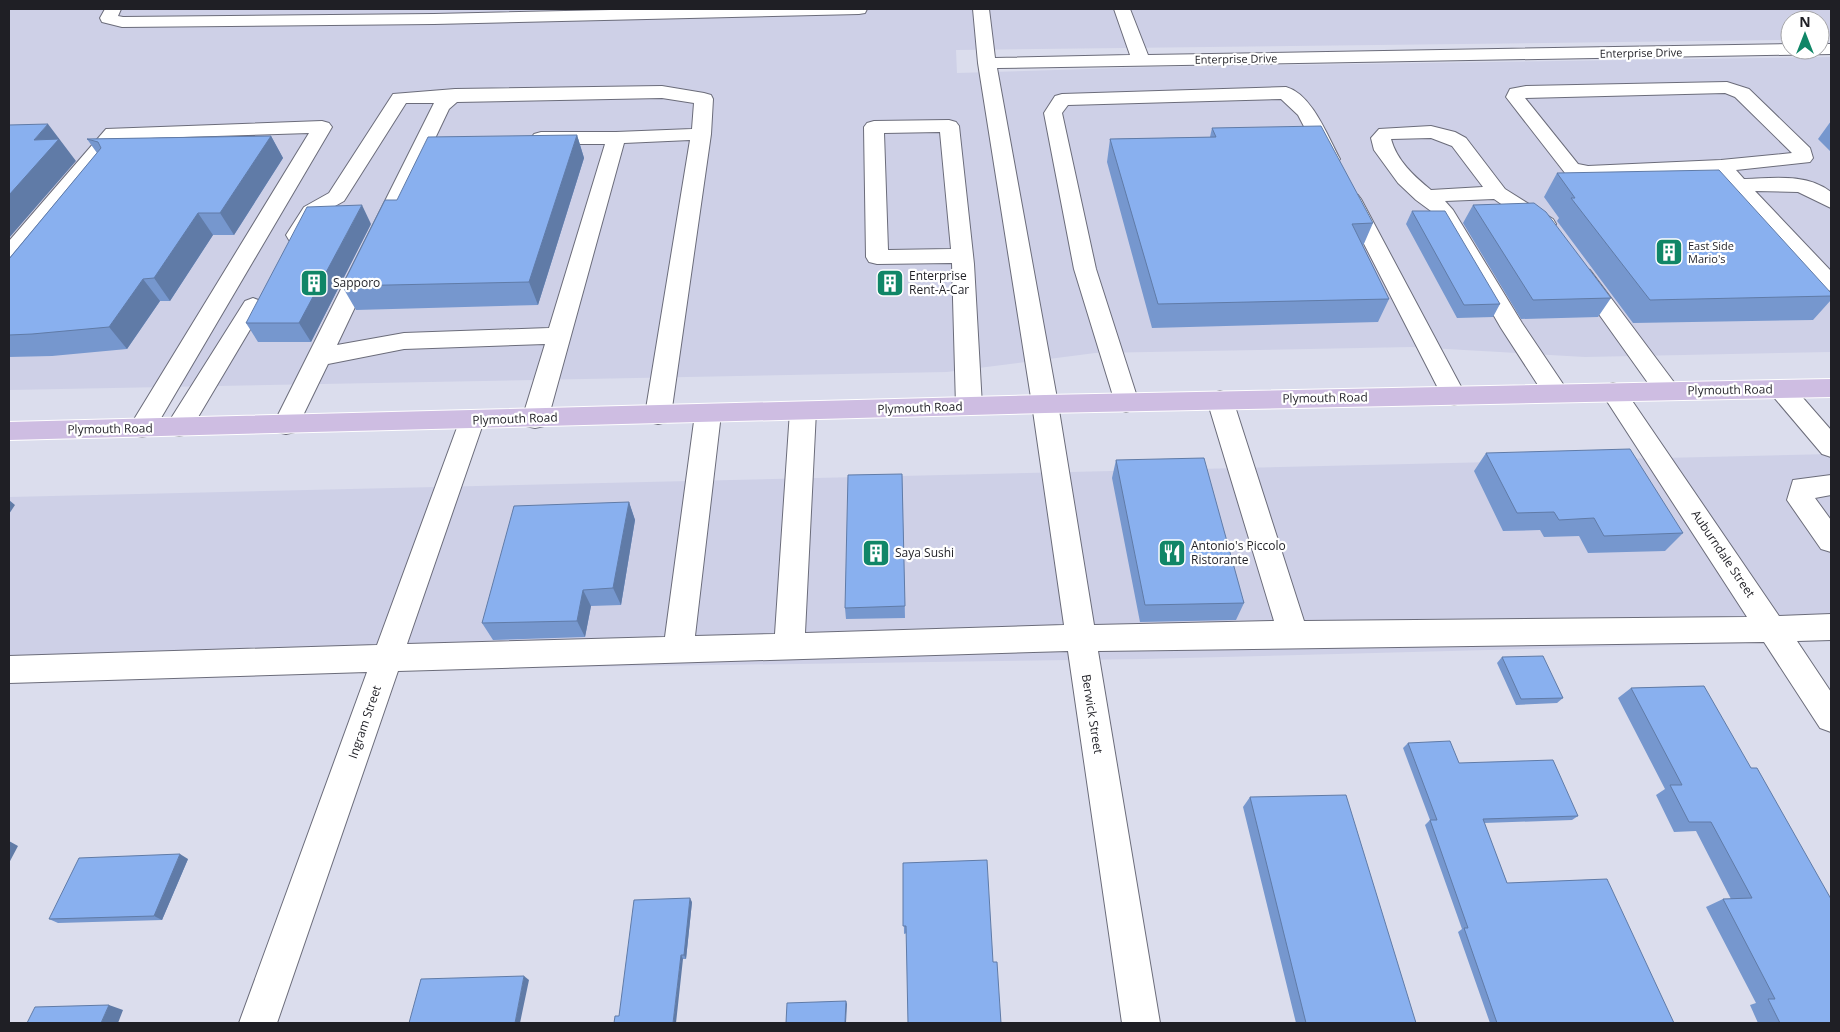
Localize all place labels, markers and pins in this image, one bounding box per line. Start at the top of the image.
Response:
building icon: East Side Mario's [1654,237,1684,267]
place label: East Side Mario's [1688,238,1734,266]
place label: Enterprise Rent-A-Car [909,267,969,298]
building icon: Sapporo [299,268,329,298]
building icon: Enterprise Rent-A-Car [875,268,905,298]
place label: Sapporo [333,274,380,291]
place label: Antonio's Piccolo Ristorante [1191,537,1286,568]
building icon: Saya Sushi [861,538,891,568]
restaurant icon: Antonio's Piccolo Ristorante [1157,538,1187,568]
place label: Saya Sushi [895,544,954,561]

